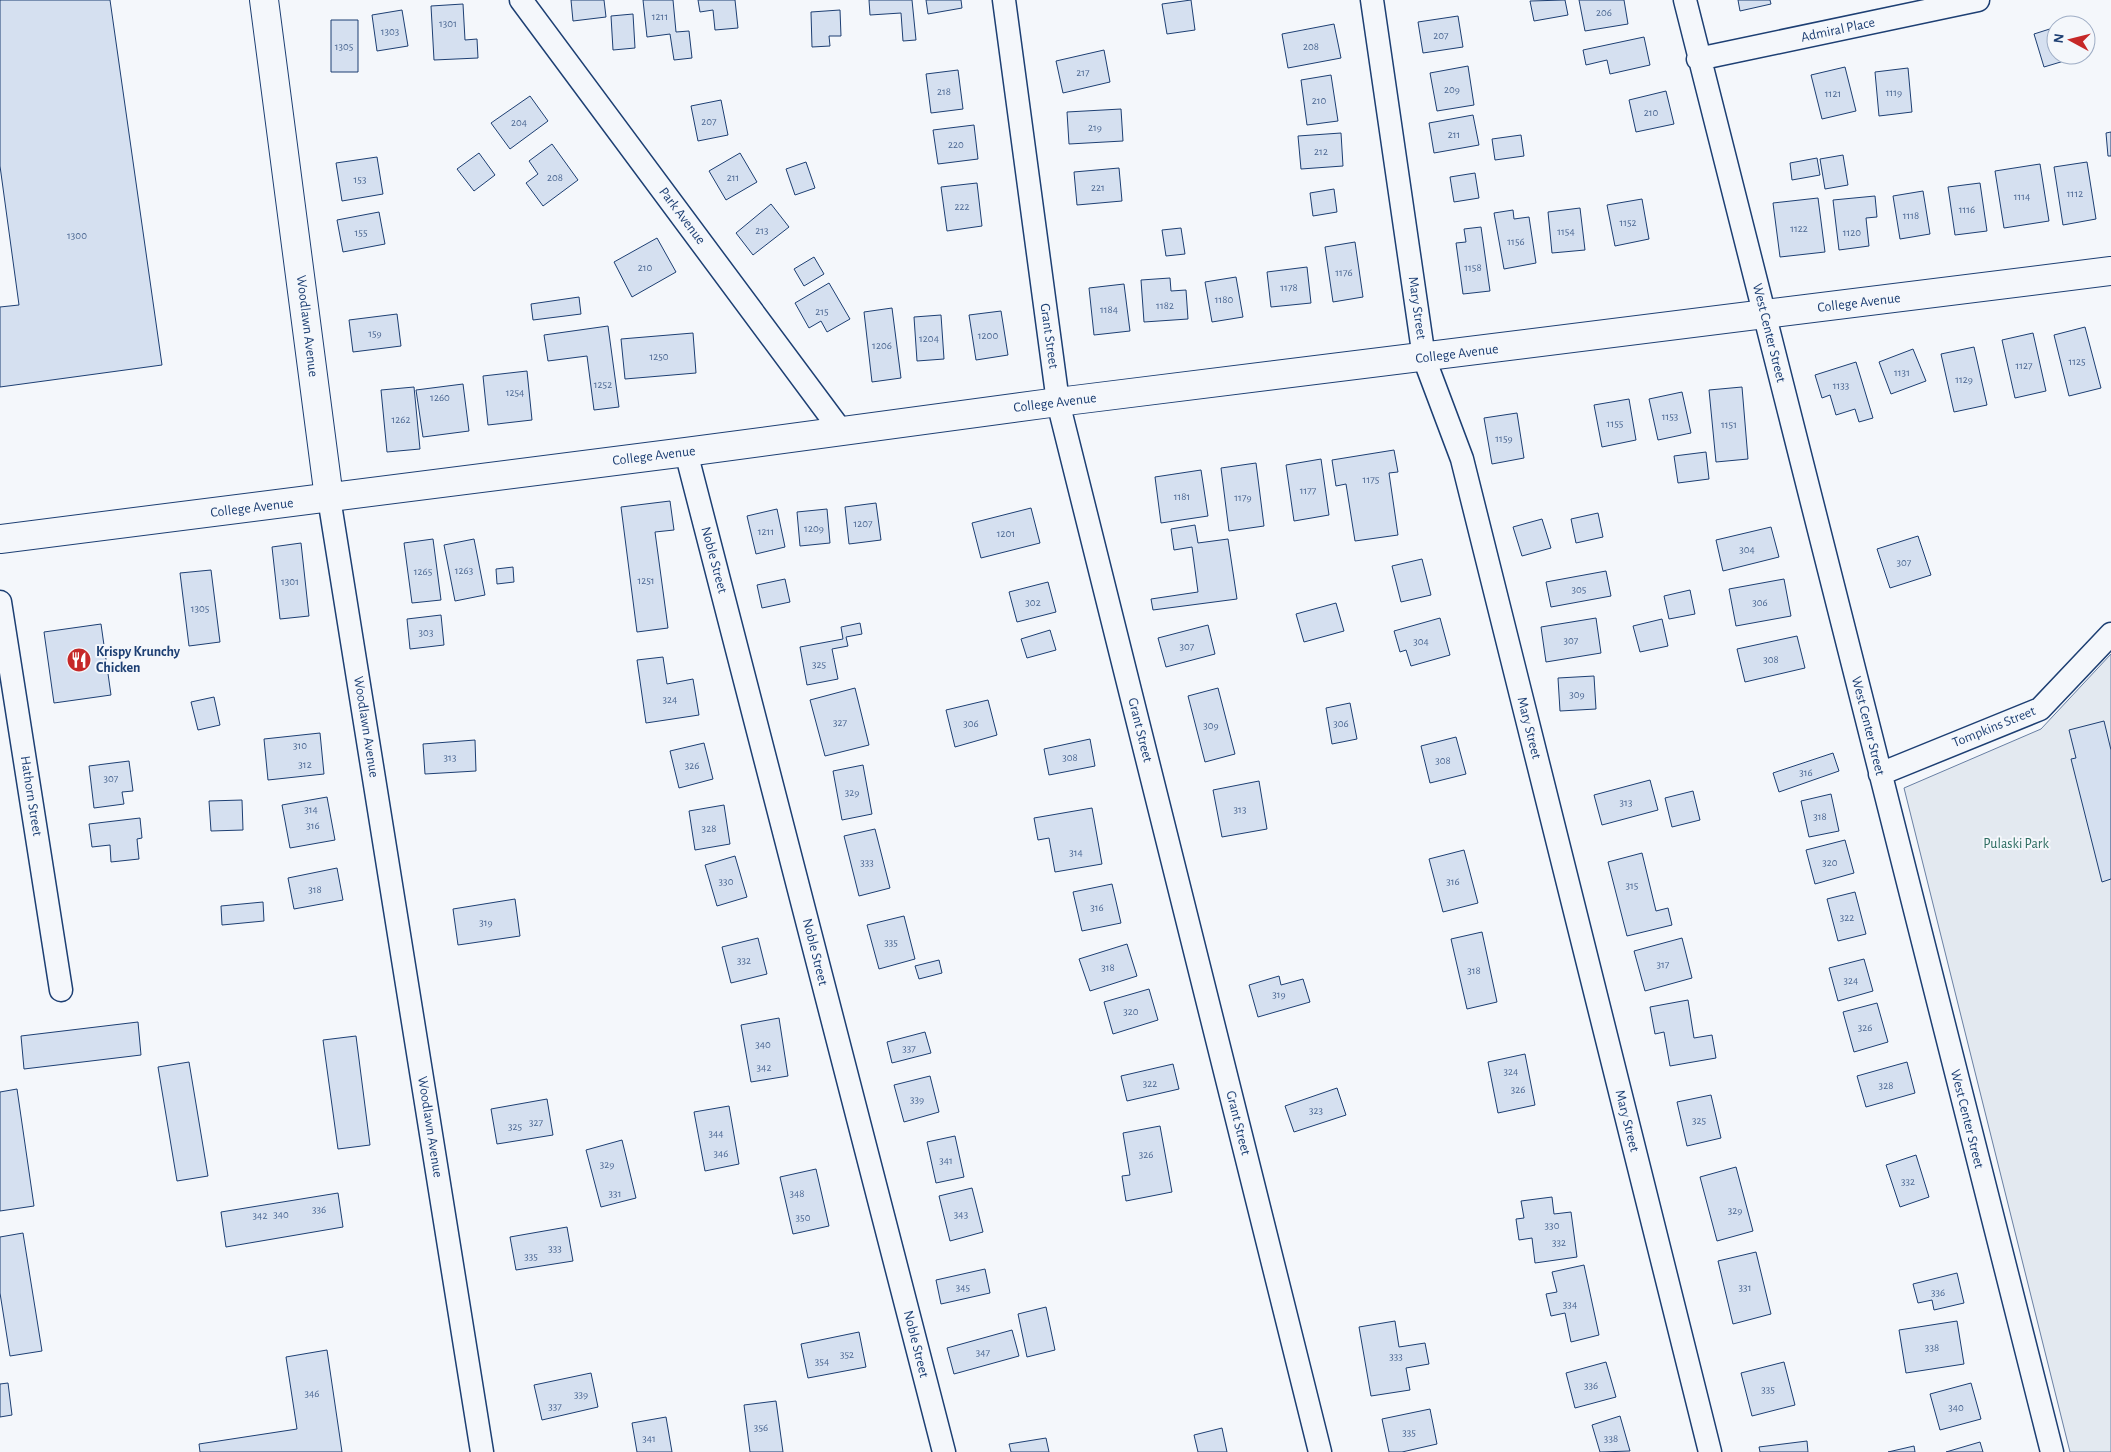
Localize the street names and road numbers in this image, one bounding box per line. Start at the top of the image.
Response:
street label: Admiral Place [1800,15,1876,45]
street label: Park Avenue [656,185,708,247]
street label: Woodlawn Avenue [294,274,320,378]
street label: Mary Street [1406,276,1428,341]
street label: West Center Street [1750,282,1788,384]
street label: College Avenue [1817,291,1901,315]
street label: Grant Street [1037,302,1061,370]
street label: College Avenue [1415,342,1499,366]
street label: College Avenue [1013,391,1097,415]
street label: College Avenue [612,444,696,468]
street label: College Avenue [210,496,294,520]
street label: Noble Street [698,525,730,595]
street label: Woodlawn Avenue [351,675,381,779]
street label: West Center Street [1849,675,1887,777]
street label: Grant Street [1125,696,1155,764]
street label: Mary Street [1515,696,1544,761]
street label: Tompkins Street [1950,704,2038,750]
street label: Hathorn Street [18,755,44,838]
street label: Noble Street [800,917,830,987]
street label: West Center Street [1948,1068,1986,1170]
street label: Woodlawn Avenue [415,1075,445,1179]
street label: Grant Street [1223,1089,1253,1157]
street label: Mary Street [1613,1089,1642,1154]
street label: Noble Street [901,1309,931,1379]

